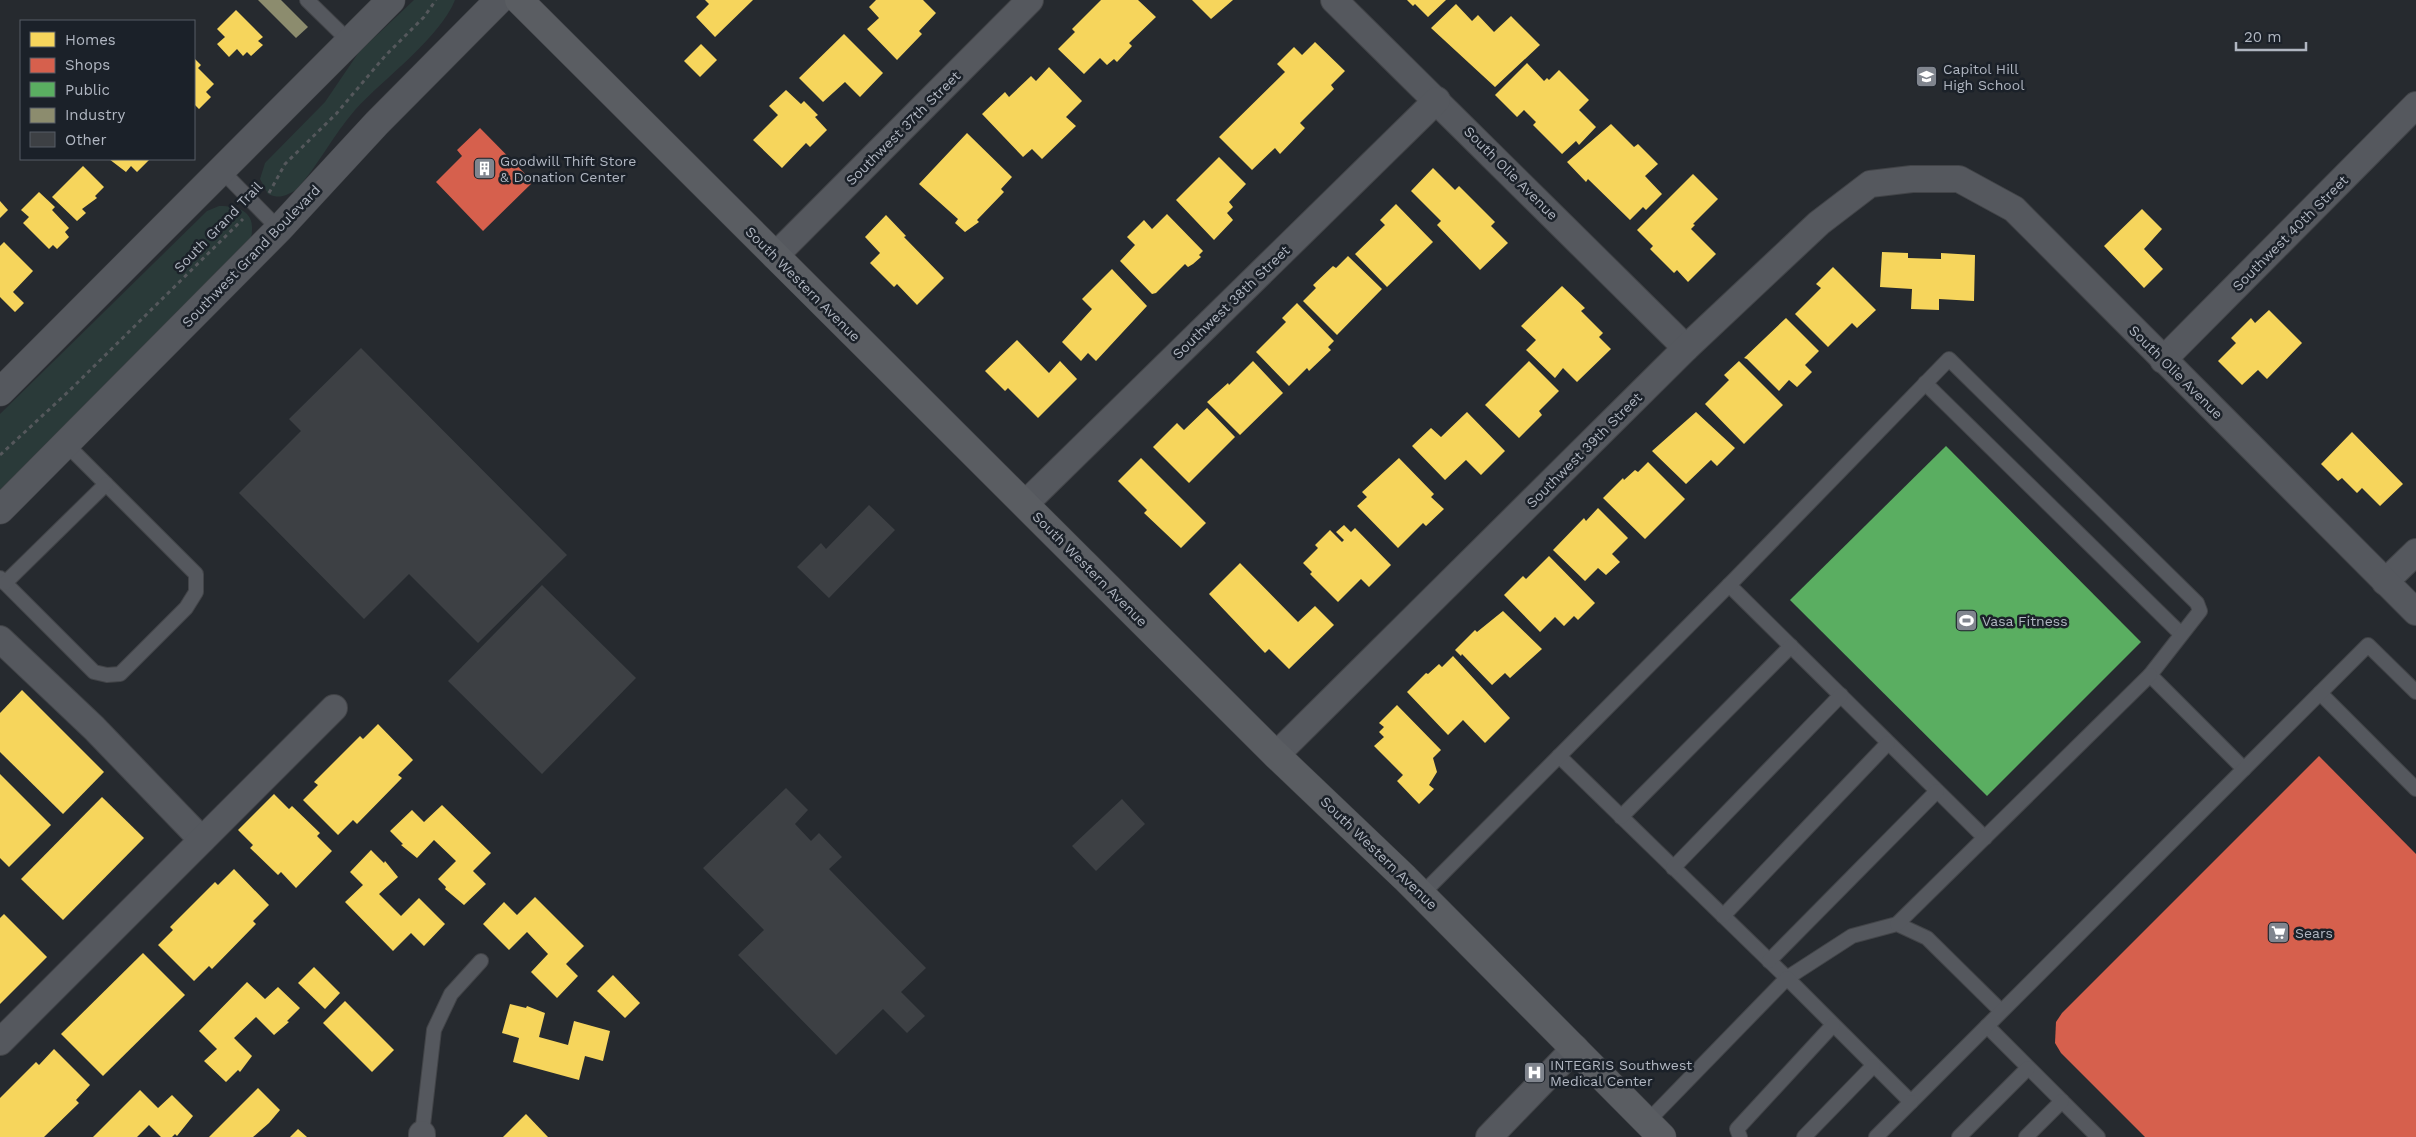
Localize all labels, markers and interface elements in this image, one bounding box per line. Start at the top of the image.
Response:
legend [20,20,195,160]
scale bar [2236,20,2306,52]
text: 20 m [2244,28,2282,46]
text: Homes [65,31,116,49]
text: Shops [65,56,110,74]
place label: Capitol Hill High School [1943,61,2025,93]
school or university icon: Capitol Hill High School [1915,65,1939,89]
street label: Southwest 37th Street [843,67,964,188]
text: Public [65,81,110,99]
text: Industry [65,106,126,124]
street label: South Olie Avenue [1461,123,1561,223]
text: Other [65,131,107,149]
place label: Goodwill Thift Store & Donation Center [500,153,636,185]
building icon: Goodwill Thift Store & Donation Center [472,157,496,181]
street label: Southwest 40th Street [2229,172,2351,294]
street label: South Grand Trail [171,178,266,276]
street label: Southwest Grand Boulevard [179,182,323,330]
street label: South Western Avenue [742,223,864,345]
street label: Southwest 38th Street [1169,242,1293,362]
street label: South Olie Avenue [2126,322,2226,422]
street label: Southwest 39th Street [1523,389,1645,511]
street label: South Western Avenue [1029,508,1151,630]
sports icon: Vasa Fitness [1954,609,1978,633]
place label: Vasa Fitness [1982,613,2068,629]
street label: South Western Avenue [1318,793,1440,913]
supermarket icon: Sears [2267,921,2291,945]
place label: Sears [2295,925,2333,941]
place label: INTEGRIS Southwest Medical Center [1550,1057,1692,1089]
hospital icon: INTEGRIS Southwest Medical Center [1522,1061,1546,1085]

